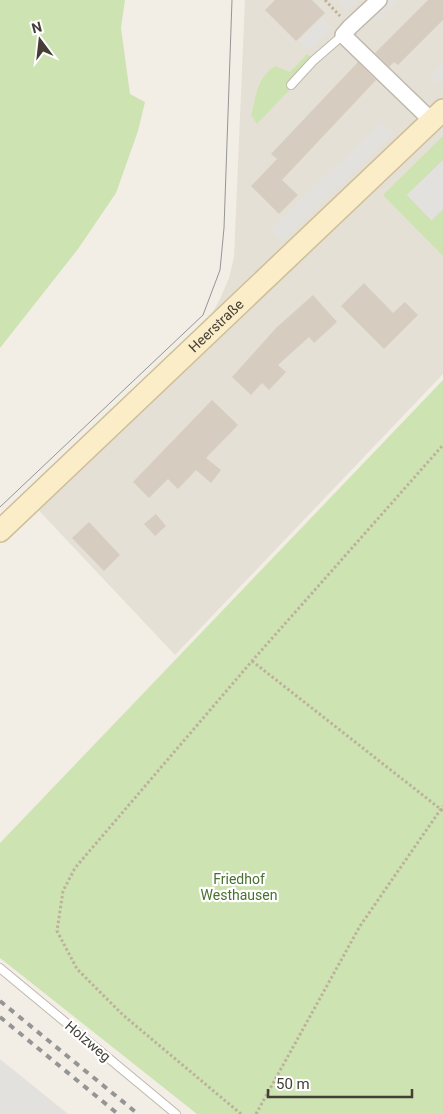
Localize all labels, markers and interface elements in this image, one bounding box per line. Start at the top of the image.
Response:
north arrow [15,15,65,65]
text: N [30,18,43,36]
street label: Heerstraße [185,296,247,355]
park label: Friedhof Westhausen [201,871,277,903]
street label: Holzweg [62,1017,114,1065]
scale bar [268,1066,412,1098]
text: 50 m [276,1075,310,1093]

